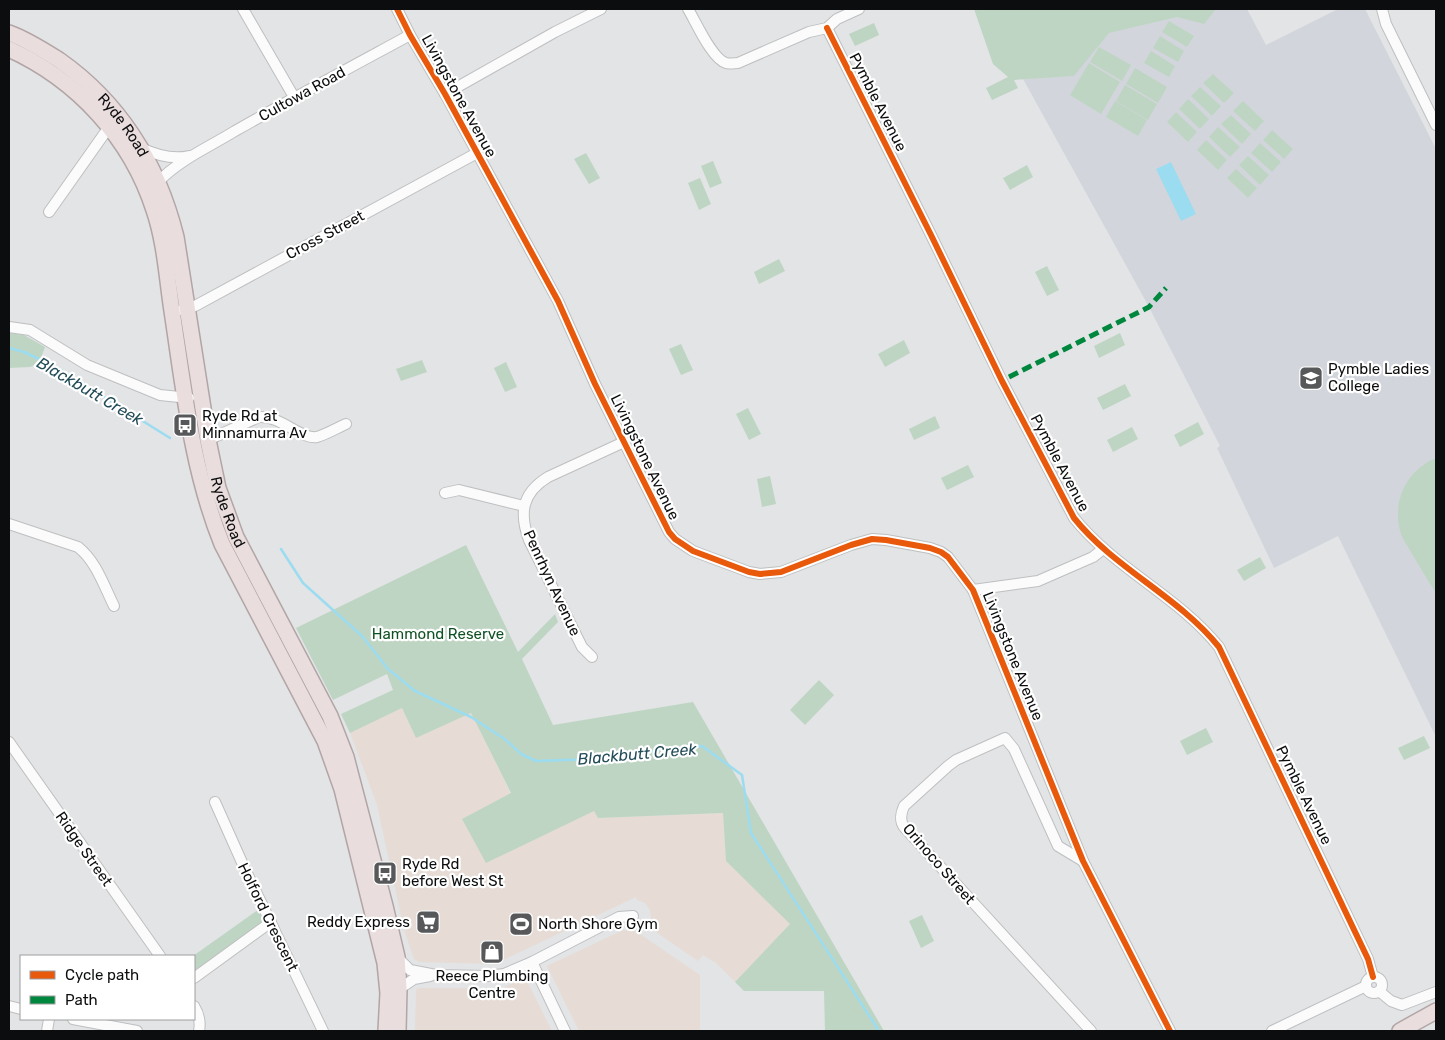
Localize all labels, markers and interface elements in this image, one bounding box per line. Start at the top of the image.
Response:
street label: Livingstone Avenue [418,32,500,160]
street label: Pymble Avenue [845,50,911,154]
street label: Cultowa Road [256,63,348,125]
street label: Ryde Road [94,90,152,160]
street label: Cross Street [283,207,368,263]
water label: Blackbutt Creek [34,353,147,429]
place label: Pymble Ladies College [1328,360,1430,395]
school or university icon: Pymble Ladies College [1298,365,1324,391]
street label: Livingstone Avenue [607,391,683,523]
place label: Ryde Rd at Minnamurra Av [202,407,307,442]
street label: Pymble Avenue [1027,411,1093,515]
bus stop icon: Ryde Rd at Minnamurra Av [172,412,198,438]
street label: Ryde Road [207,475,249,551]
street label: Penrhyn Avenue [520,527,584,639]
street label: Livingstone Avenue [979,589,1047,723]
park label: Hammond Reserve [372,625,504,643]
water label: Blackbutt Creek [577,739,698,769]
street label: Pymble Avenue [1272,743,1336,847]
street label: Ridge Street [52,808,116,890]
street label: Orinoco Street [899,820,979,908]
place label: Ryde Rd before West St [402,855,503,890]
street label: Holford Crescent [234,860,302,974]
bus stop icon: Ryde Rd before West St [372,860,398,886]
supermarket icon: Reddy Express [415,909,441,935]
sports icon: North Shore Gym [508,911,534,937]
place label: Reddy Express [307,913,410,931]
place label: North Shore Gym [538,915,658,933]
shop icon: Reece Plumbing Centre [479,939,505,965]
legend [20,955,195,1020]
text: Cycle path [65,966,139,984]
place label: Reece Plumbing Centre [435,967,549,1002]
text: Path [65,991,98,1009]

